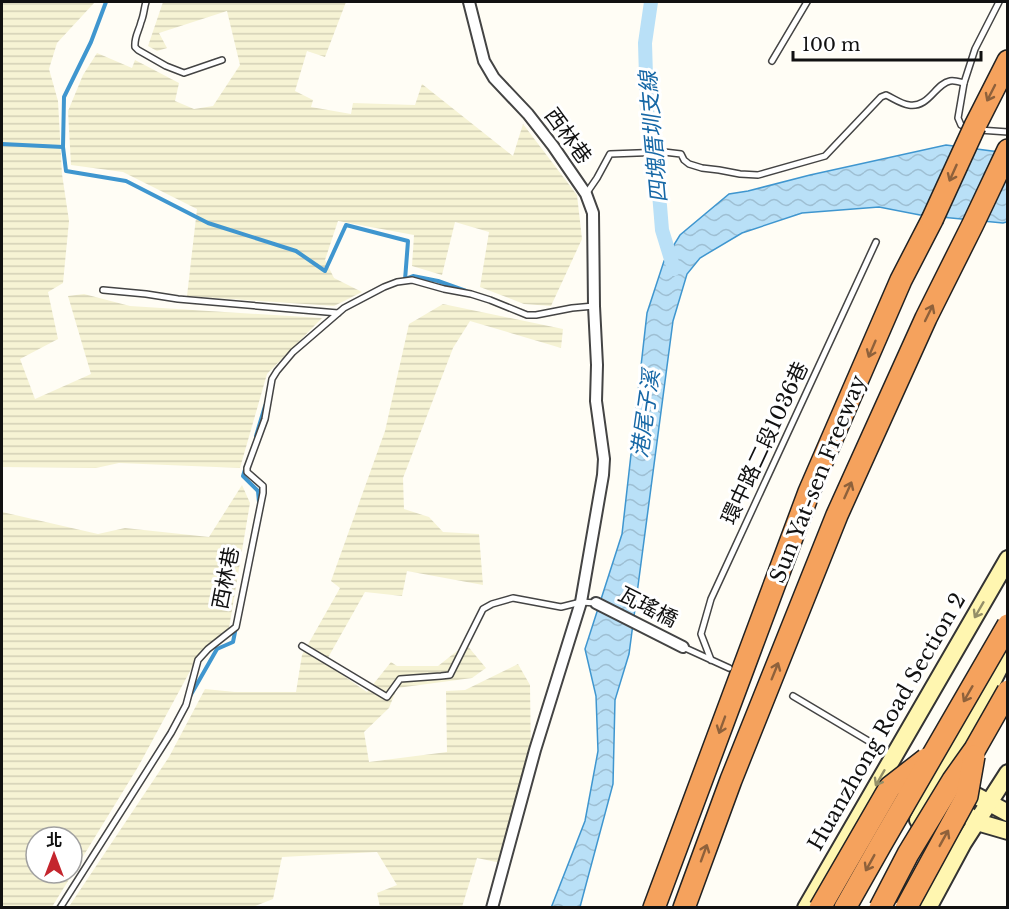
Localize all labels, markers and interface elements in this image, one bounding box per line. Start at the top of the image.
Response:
scale bar [793,24,980,62]
text: 100 m [802,34,860,56]
water label: 四塊厝圳支線 [634,67,673,204]
one-way arrow [985,84,997,101]
street label: 西林巷 [539,103,597,169]
one-way arrow [947,163,959,181]
one-way arrow [923,304,935,322]
one-way arrow [865,339,877,357]
street label: 環中路二段1036巷 [716,357,814,529]
water label: 港尾子溪 [626,366,665,460]
street label: Sun Yat-sen Freeway [764,371,872,587]
one-way arrow [843,482,855,500]
street label: 西林巷 [207,545,245,611]
street label: 瓦瑤橋 [614,581,682,633]
street label: Huanzhong Road Section 2 [803,589,971,855]
one-way arrow [972,601,984,618]
one-way arrow [770,662,781,681]
one-way arrow [962,685,974,702]
one-way arrow [716,715,727,734]
one-way arrow [874,769,886,786]
north arrow [24,825,84,885]
text: 北 [46,830,62,850]
one-way arrow [938,830,950,847]
one-way arrow [700,844,711,862]
one-way arrow [864,854,876,871]

